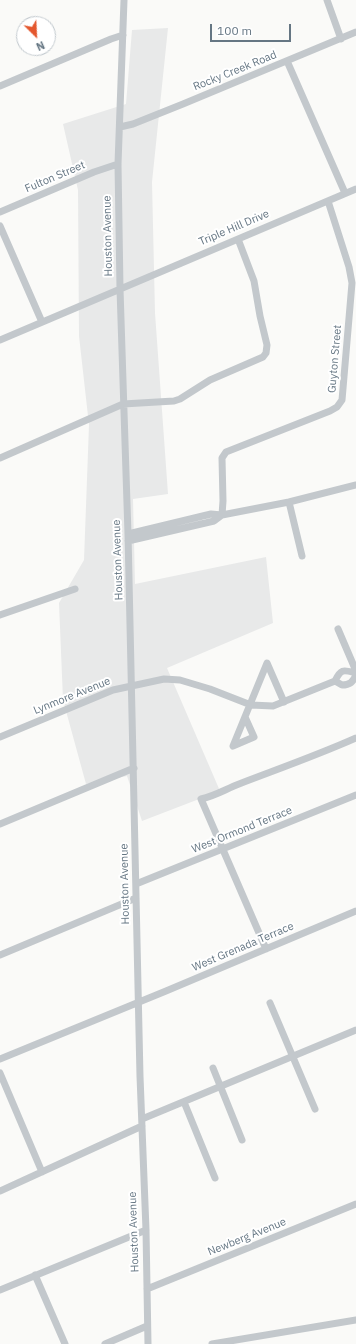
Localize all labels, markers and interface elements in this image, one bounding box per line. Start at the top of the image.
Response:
north arrow [16,16,56,56]
scale bar [212,16,293,42]
text: 100 m [217,23,252,38]
text: N [34,38,47,54]
street label: Rocky Creek Road [191,48,279,94]
street label: Fulton Street [23,158,87,196]
street label: Houston Avenue [101,195,115,277]
street label: Triple Hill Drive [197,207,271,249]
street label: Guyton Street [325,324,345,394]
street label: Houston Avenue [110,519,126,601]
street label: Lynmore Avenue [32,675,112,717]
street label: West Ormond Terrace [190,804,294,856]
street label: Houston Avenue [118,843,132,925]
street label: West Grenada Terrace [190,920,296,974]
street label: Houston Avenue [126,1191,142,1273]
street label: Newberg Avenue [206,1215,288,1259]

